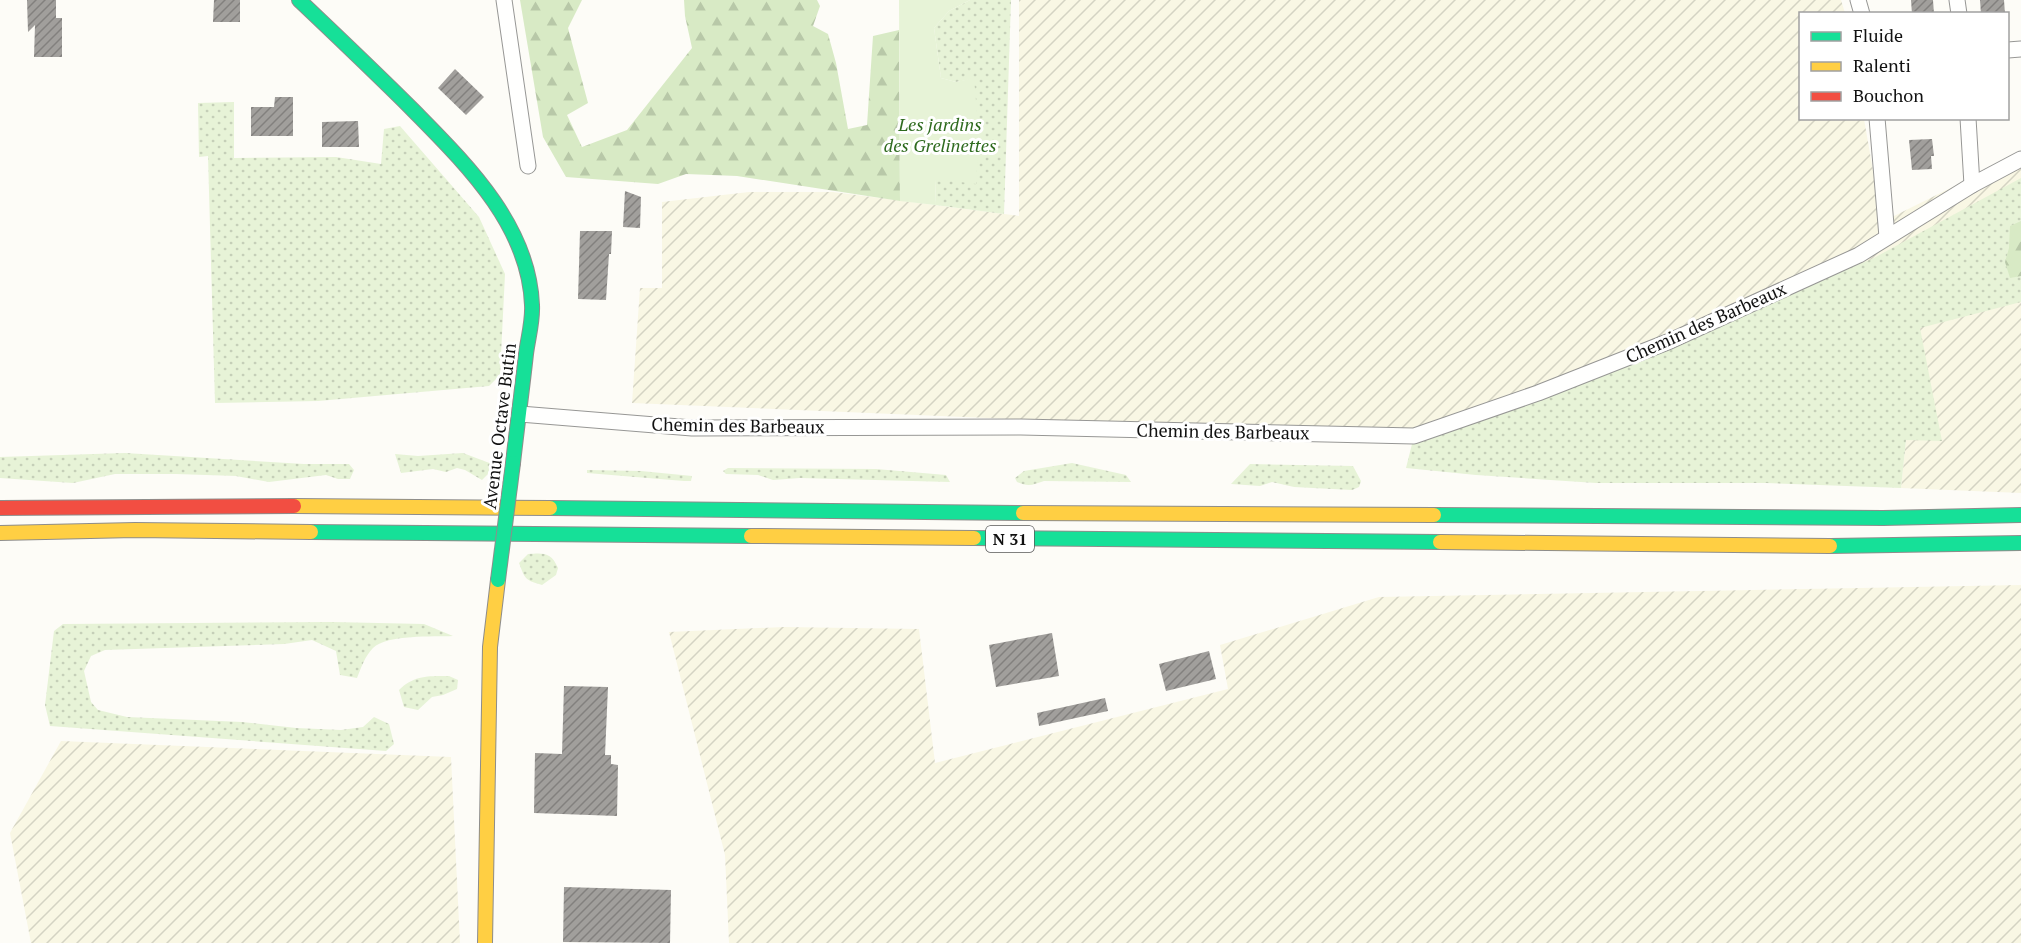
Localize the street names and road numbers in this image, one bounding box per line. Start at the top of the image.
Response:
street label: Chemin des Barbeaux [1622,276,1790,368]
street label: Avenue Octave Butin [477,341,521,510]
street label: Chemin des Barbeaux [651,411,825,439]
street label: Chemin des Barbeaux [1136,417,1310,445]
road number: N 31 [986,526,1034,552]

